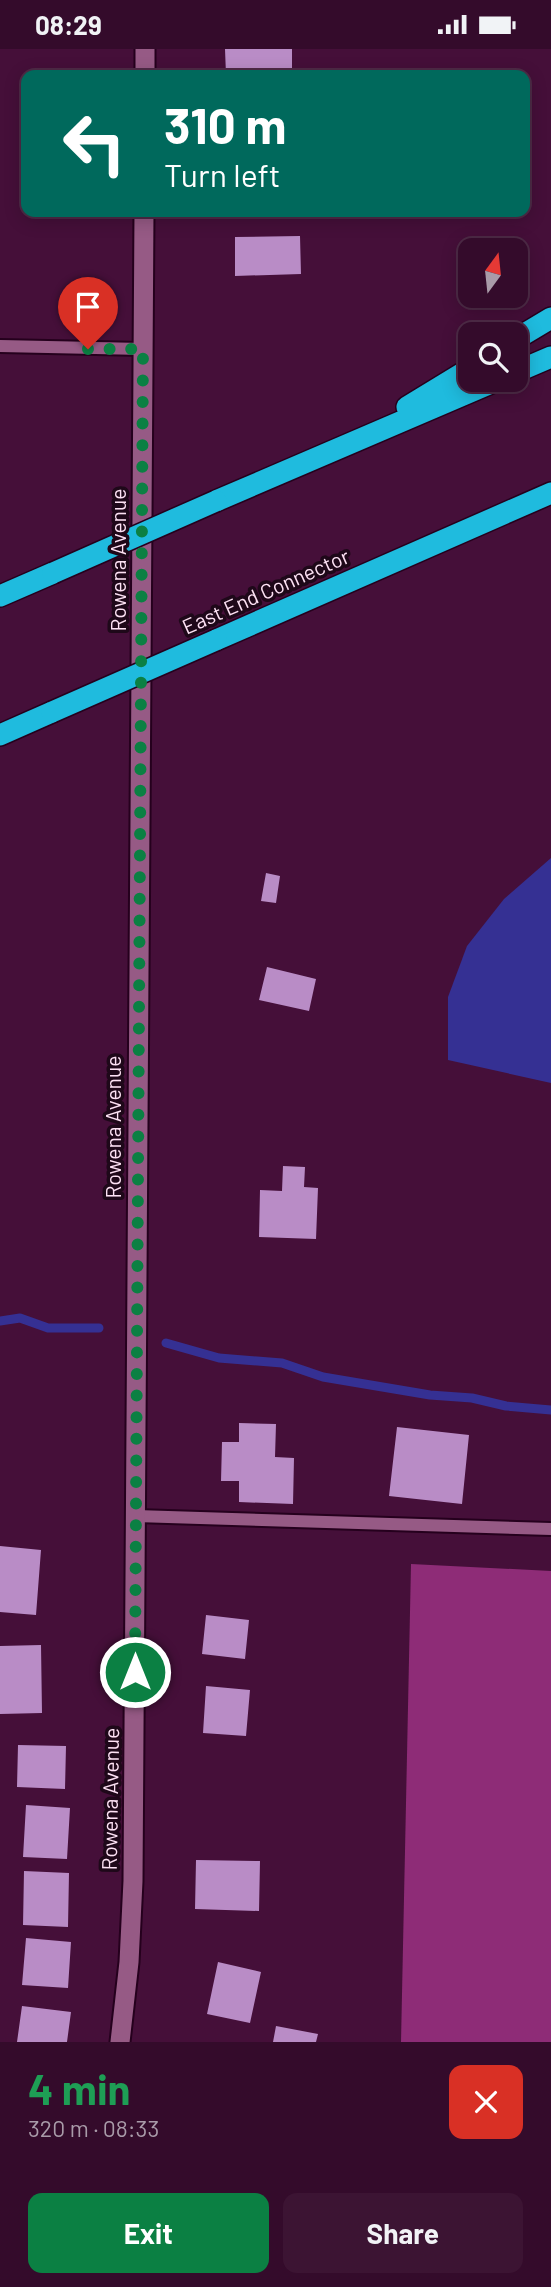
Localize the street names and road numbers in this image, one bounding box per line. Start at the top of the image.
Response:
street label: Rowena Avenue [105,489,130,631]
street label: East End Connector [178,542,353,639]
street label: Rowena Avenue [100,1056,125,1198]
street label: Rowena Avenue [96,1727,123,1871]

